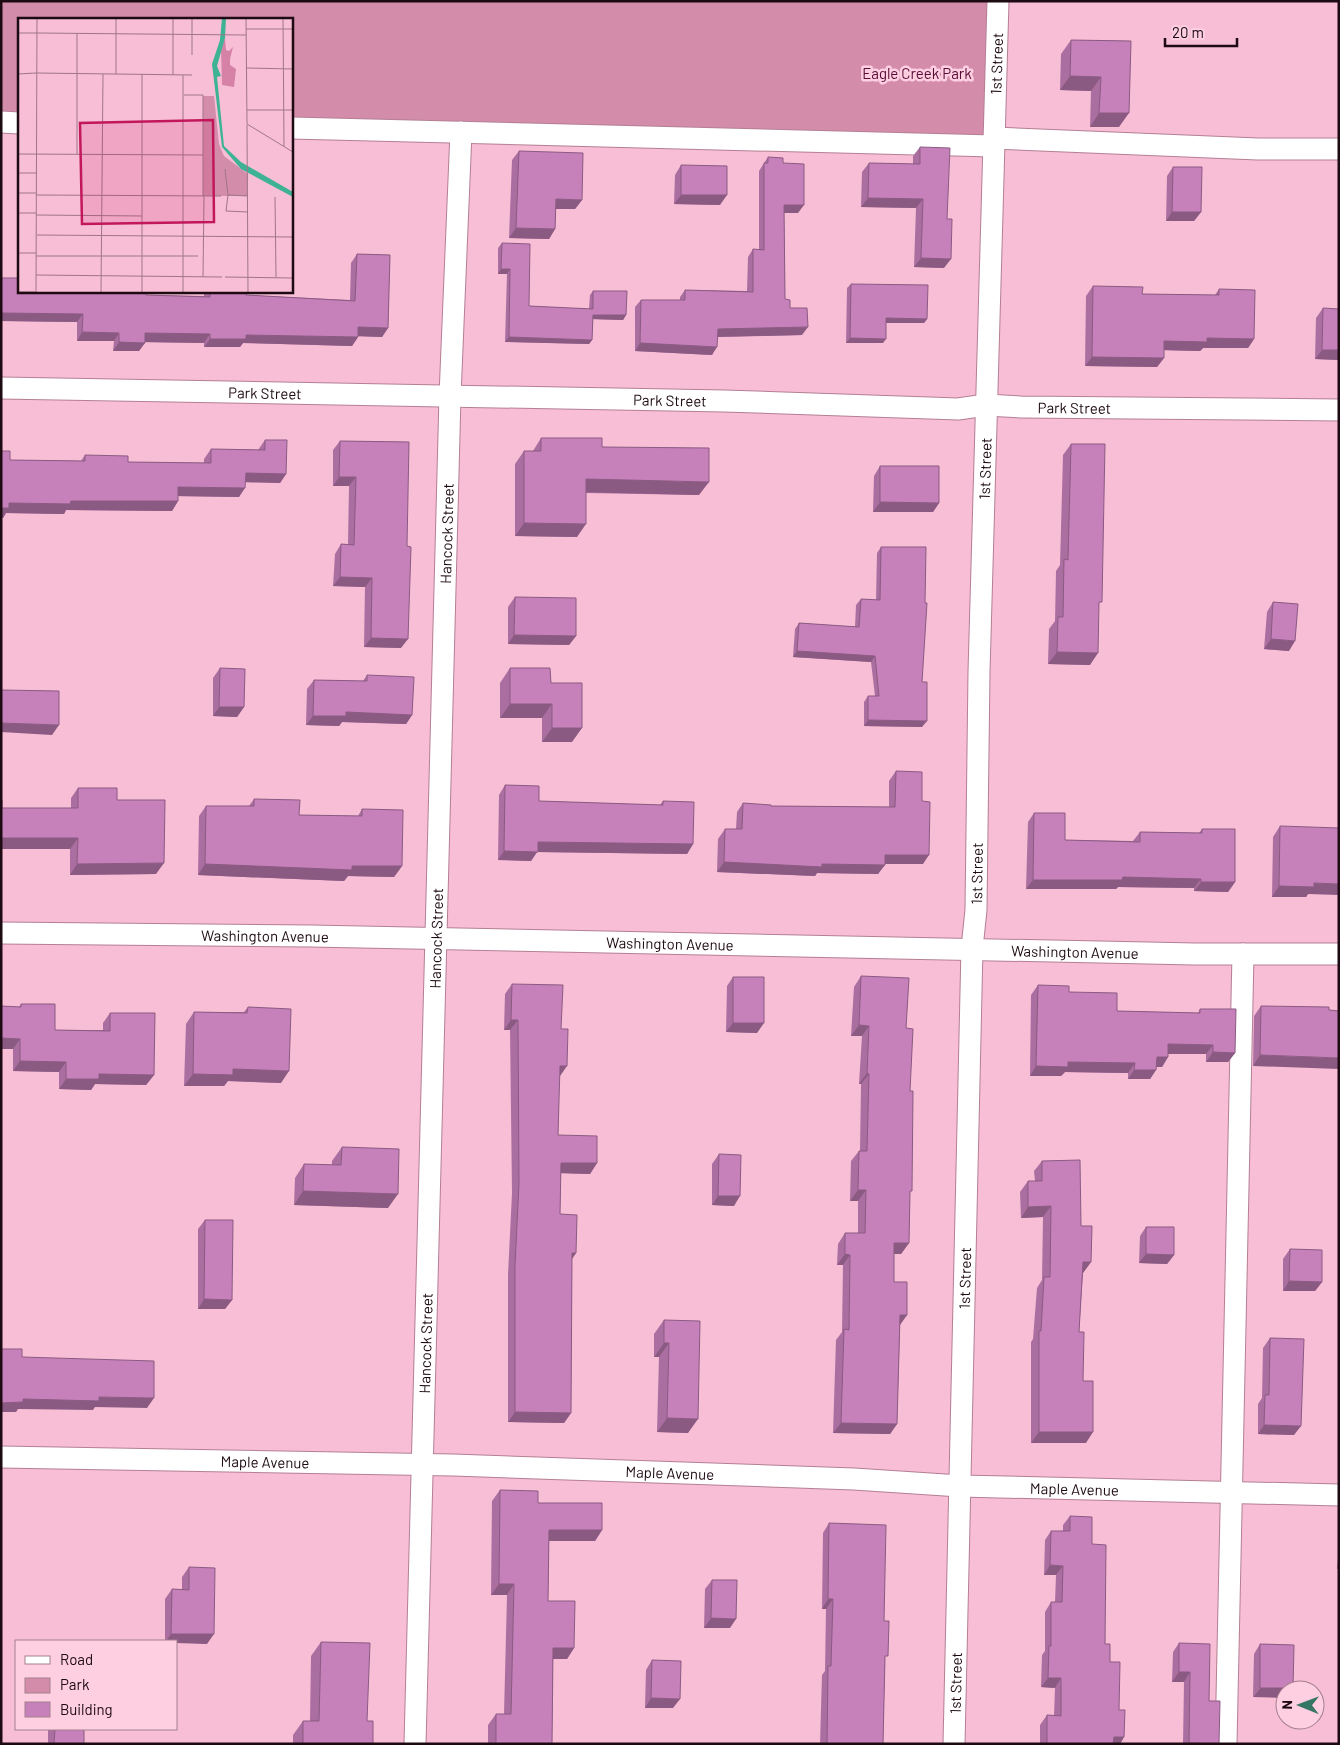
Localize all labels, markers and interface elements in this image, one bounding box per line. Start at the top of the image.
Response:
scale bar [1165,15,1238,47]
inset map [18,18,292,292]
text: 20 m [1172,23,1204,41]
street label: 1st Street [986,32,1006,95]
park label: Eagle Creek Park [862,64,972,82]
street label: Park Street [228,383,302,402]
street label: Park Street [633,390,707,410]
street label: Park Street [1038,398,1111,417]
street label: 1st Street [975,437,995,500]
street label: Hancock Street [436,483,457,584]
street label: 1st Street [967,842,986,904]
street label: Hancock Street [426,888,446,989]
street label: Washington Avenue [201,926,329,945]
street label: Washington Avenue [606,933,734,954]
street label: Washington Avenue [1011,941,1139,962]
street label: 1st Street [955,1247,974,1309]
street label: Hancock Street [415,1293,436,1394]
street label: Maple Avenue [220,1452,310,1471]
street label: Maple Avenue [625,1462,715,1483]
street label: Maple Avenue [1030,1479,1119,1499]
legend [15,1640,178,1730]
text: Road [60,1650,93,1668]
street label: 1st Street [946,1652,965,1714]
text: Park [60,1675,90,1693]
north arrow [1275,1680,1325,1730]
text: Building [60,1700,113,1718]
text: N [1278,1700,1295,1710]

